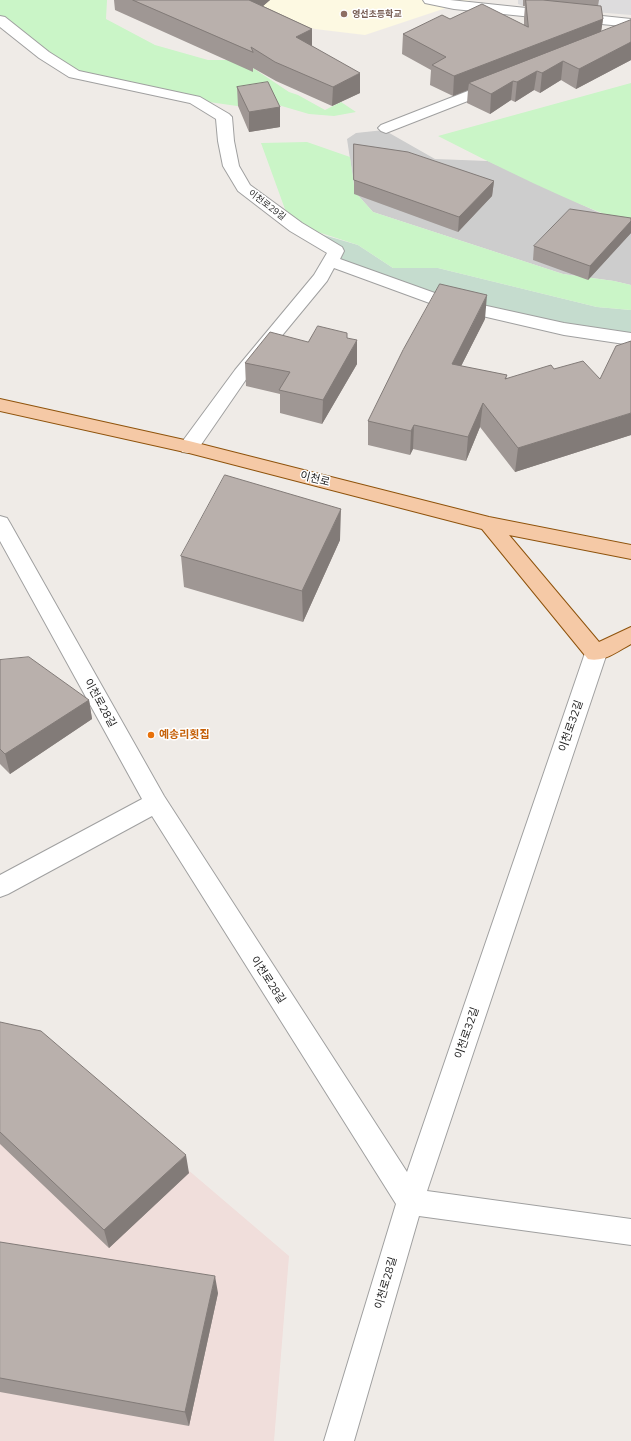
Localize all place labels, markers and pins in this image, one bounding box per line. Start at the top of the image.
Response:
marker: 영선초등학교 [339,9,349,19]
place label: 영선초등학교 [352,9,402,19]
place label: 예송리횟집 [159,728,210,742]
marker: 예송리횟집 [146,730,156,740]

